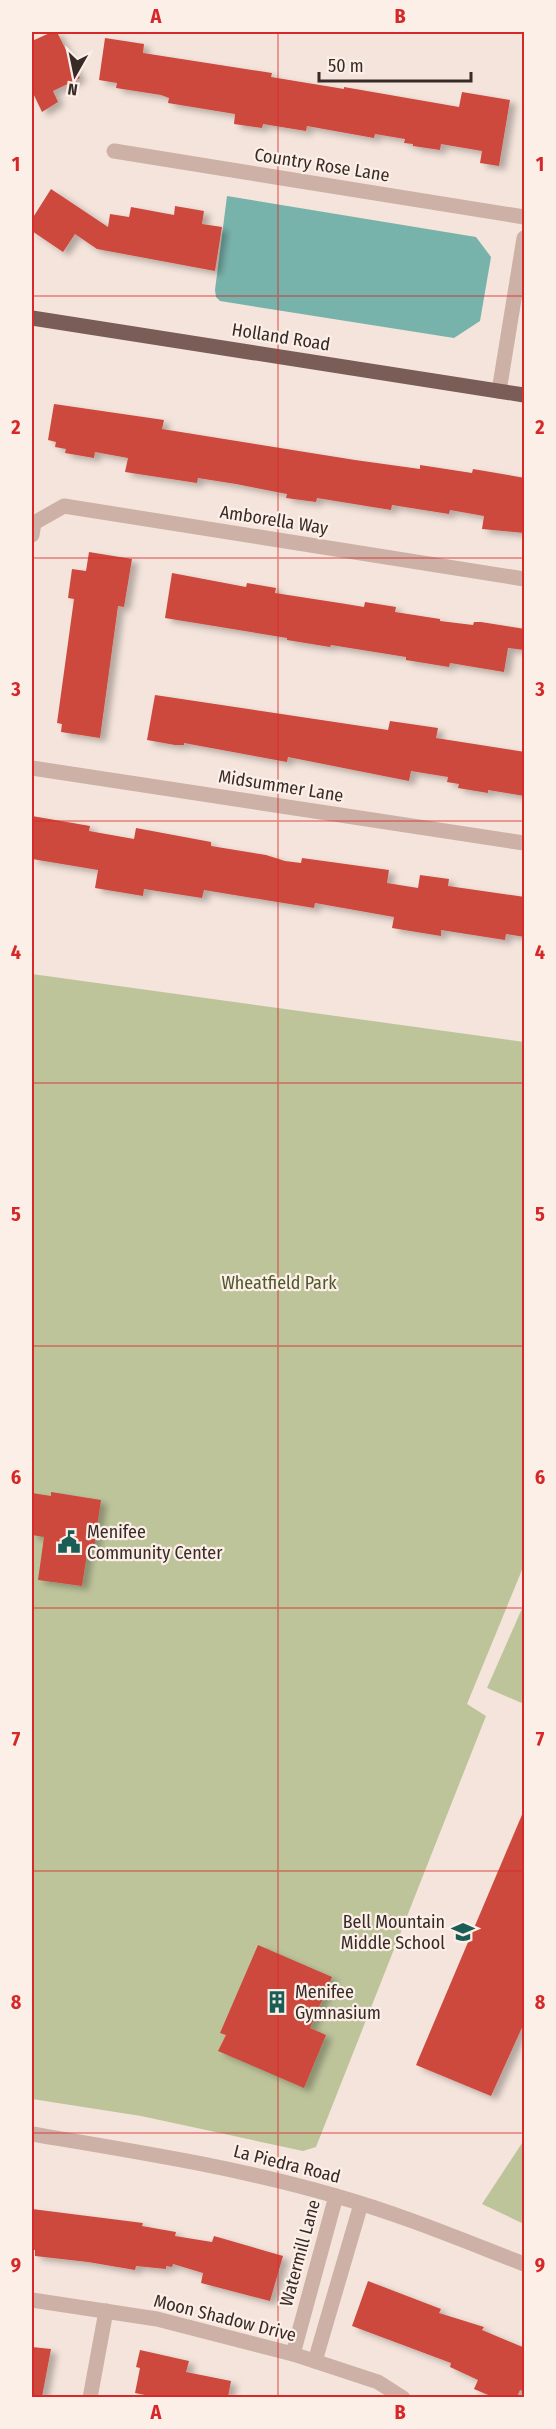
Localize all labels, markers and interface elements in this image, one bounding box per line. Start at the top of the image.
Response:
text: A [150,4,163,28]
text: B [394,4,406,28]
north arrow [45,45,105,105]
scale bar [319,45,470,83]
text: 50 m [328,55,364,77]
text: N [67,79,79,99]
street label: Country Rose Lane [253,143,391,187]
text: 1 [12,152,20,176]
text: 1 [536,152,544,176]
street label: Holland Road [230,318,332,356]
text: 2 [10,415,21,439]
text: 2 [534,415,545,439]
street label: Amborella Way [218,501,330,539]
text: 3 [10,677,21,701]
text: 3 [534,677,545,701]
street label: Midsummer Lane [217,765,345,807]
text: 4 [11,940,21,964]
text: 4 [535,940,545,964]
text: 5 [11,1202,21,1226]
text: 5 [535,1202,545,1226]
park label: Wheatfield Park [221,1272,337,1294]
text: 6 [11,1465,21,1489]
text: 6 [535,1465,545,1489]
place label: Menifee Community Center [87,1521,223,1564]
public building icon: Menifee Community Center [56,1529,82,1555]
text: 7 [12,1727,21,1751]
text: 7 [536,1727,545,1751]
place label: Bell Mountain Middle School [341,1911,445,1954]
school or university icon: Bell Mountain Middle School [450,1919,476,1945]
place label: Menifee Gymnasium [295,1981,381,2024]
building icon: Menifee Gymnasium [264,1989,290,2015]
text: 8 [11,1990,22,2014]
text: 8 [535,1990,546,2014]
street label: La Piedra Road [231,2140,343,2188]
street label: Watermill Lane [275,2197,325,2309]
text: 9 [11,2253,21,2277]
text: 9 [535,2253,545,2277]
street label: Moon Shadow Drive [152,2290,299,2346]
text: A [150,2400,163,2424]
text: B [394,2400,406,2424]

